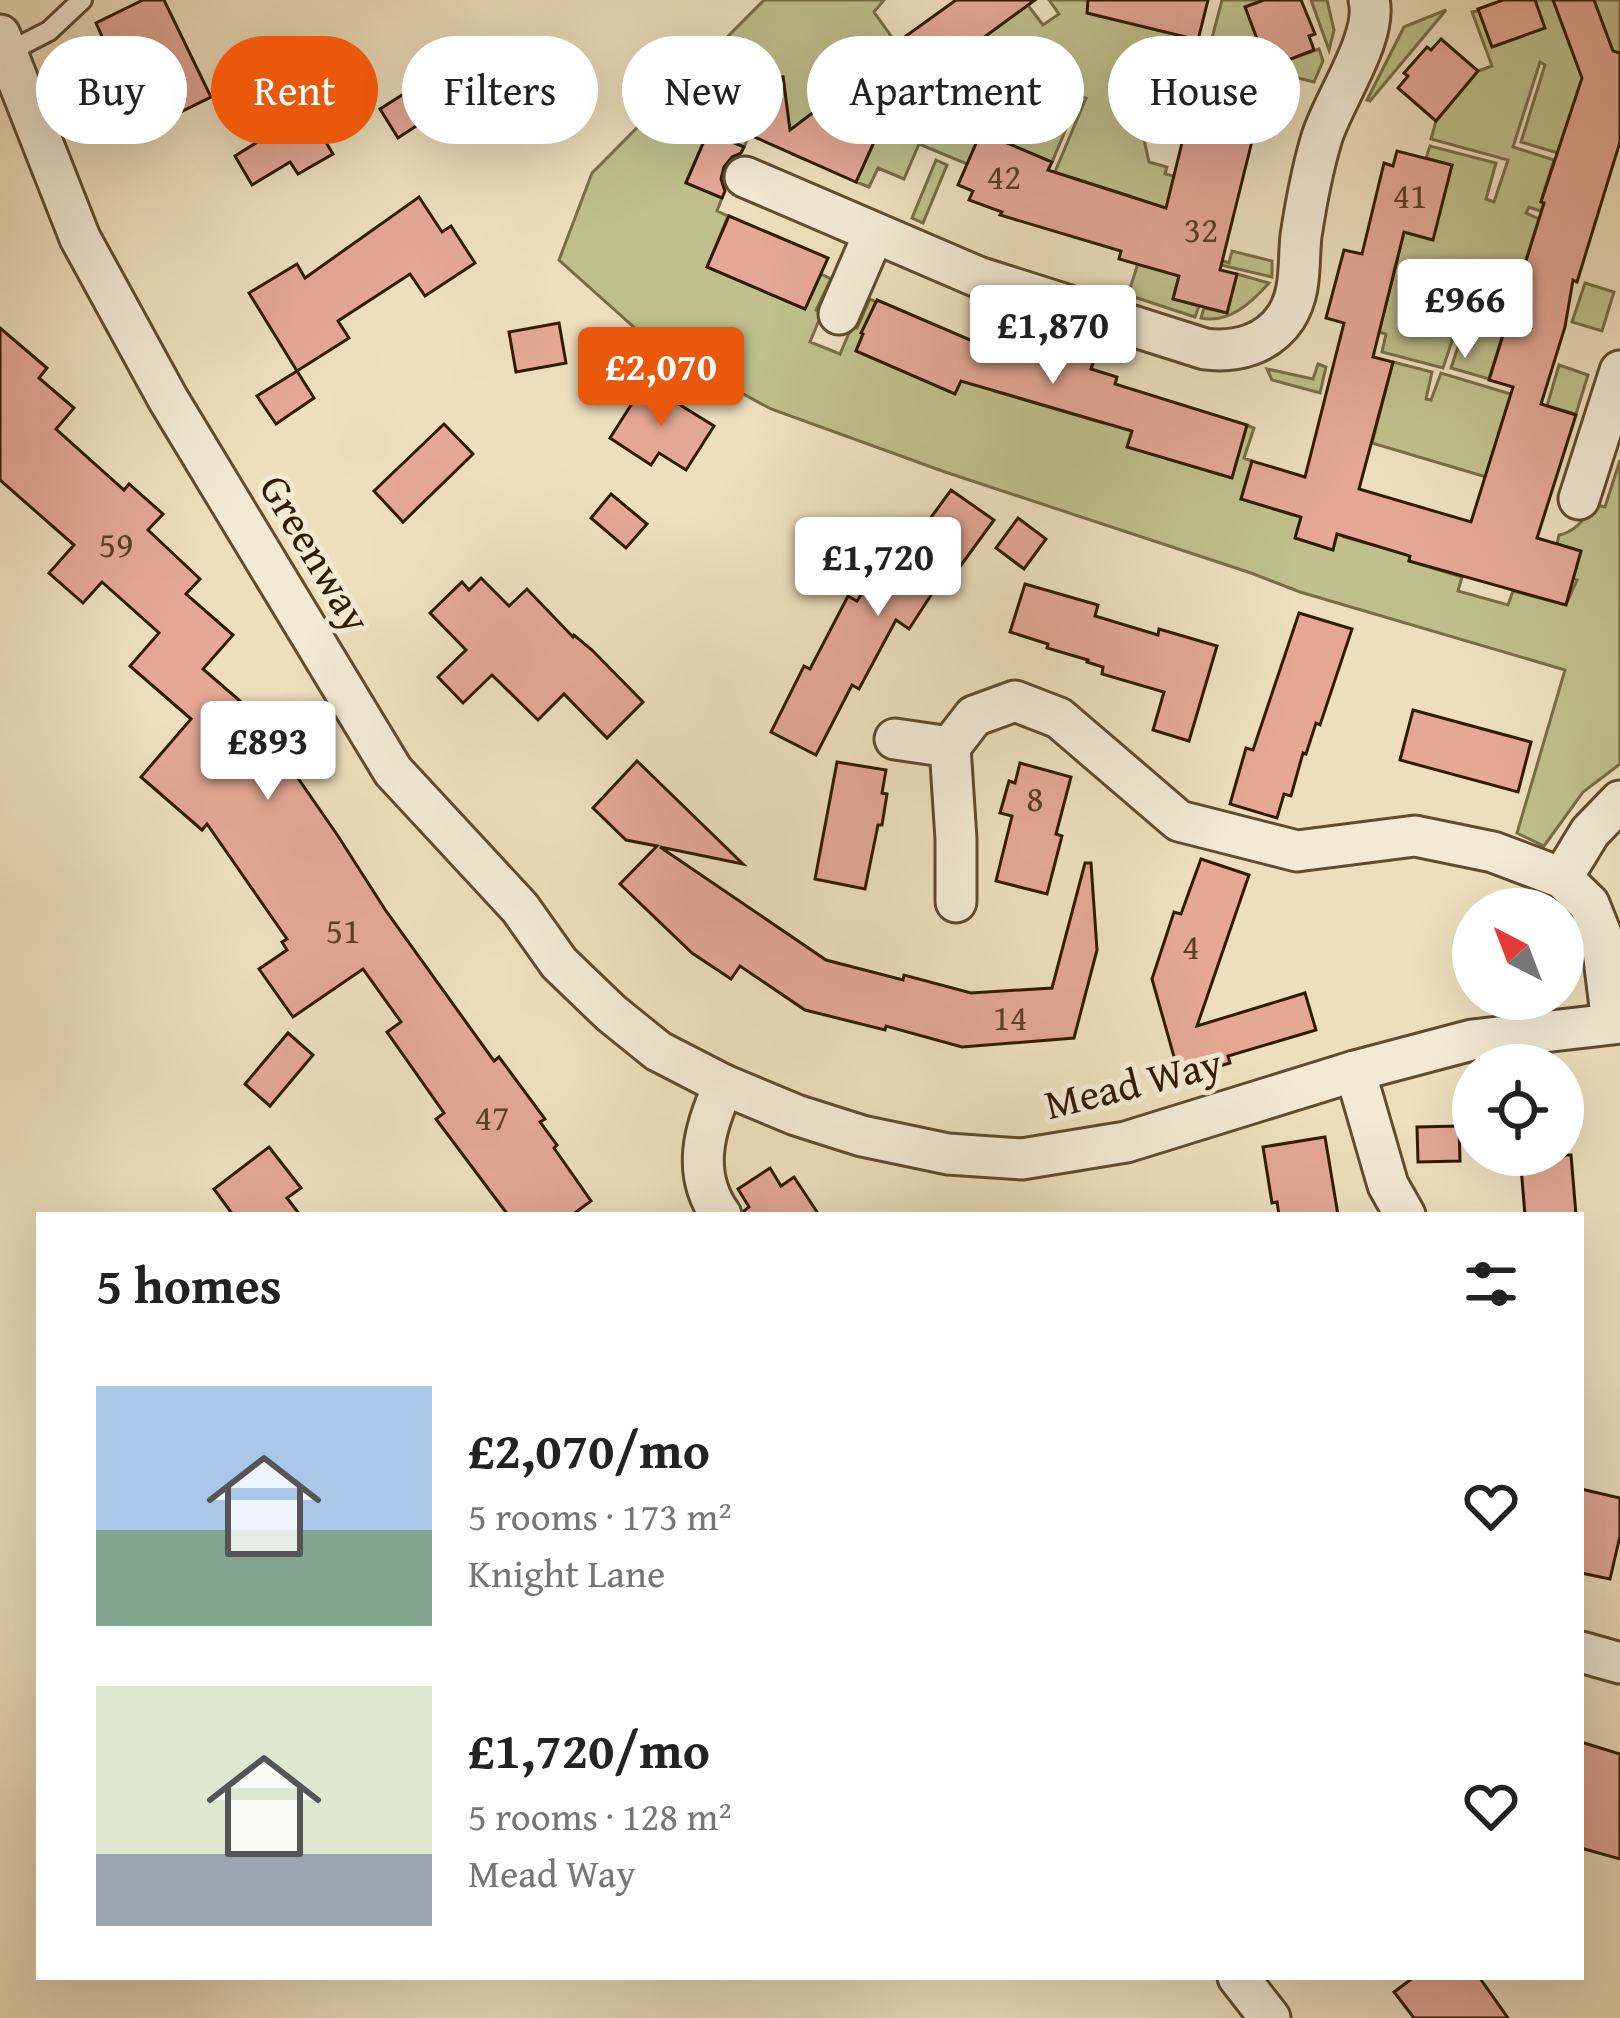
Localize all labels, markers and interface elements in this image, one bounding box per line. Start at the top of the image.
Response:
chip: Buy [36,36,187,144]
chip: Rent [211,36,378,144]
chip: Filters [402,36,598,144]
chip: New [622,36,783,144]
chip: Apartment [807,36,1084,144]
chip: House [1108,36,1300,144]
house number: 42 [987,149,1021,202]
house number: 41 [1393,168,1427,221]
house number: 32 [1184,202,1218,255]
pin: £966 [1394,259,1536,361]
text: £966 [1425,269,1505,326]
pin: £1,870 [955,285,1151,387]
text: £1,870 [997,295,1109,352]
pin: £2,070 [563,327,759,429]
text: £2,070 [605,337,717,394]
street label: Greenway [245,462,388,643]
house number: 59 [99,517,133,570]
pin: £1,720 [780,517,976,619]
text: £1,720 [822,527,934,584]
pin: £893 [197,701,339,803]
text: £893 [228,711,308,768]
house number: 8 [1026,771,1044,824]
north arrow [1452,888,1584,1020]
map controls [1452,888,1584,1176]
house number: 51 [326,903,360,956]
house number: 4 [1182,919,1200,972]
house number: 14 [993,990,1027,1043]
street label: Mead Way [1038,1031,1228,1134]
button: locate [1452,1044,1584,1176]
house number: 47 [475,1090,509,1143]
text: 5 homes [96,1247,282,1322]
icon: filters [1458,1251,1524,1317]
text: £2,070/mo [468,1412,710,1487]
icon: home [192,1434,336,1578]
icon: heart [1458,1473,1524,1539]
text: 5 rooms · 173 m² [468,1487,732,1544]
text: Knight Lane [468,1544,665,1601]
text: £1,720/mo [468,1712,710,1787]
icon: home [192,1734,336,1878]
icon: heart [1458,1773,1524,1839]
text: 5 rooms · 128 m² [468,1787,732,1844]
text: Mead Way [468,1844,636,1901]

